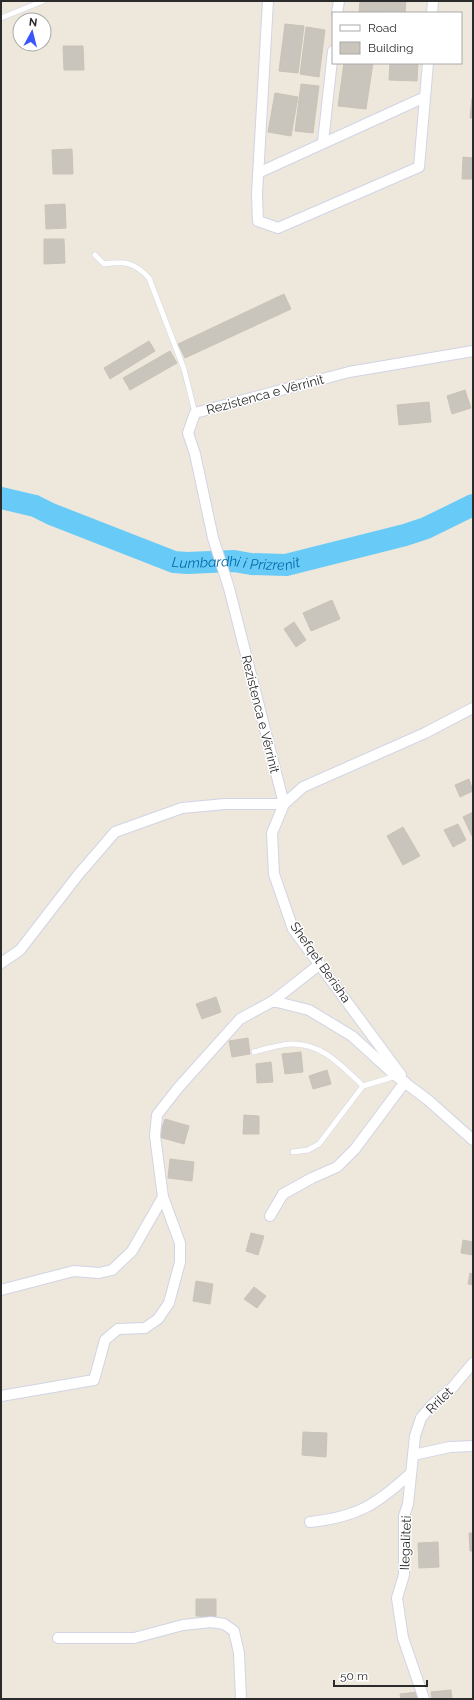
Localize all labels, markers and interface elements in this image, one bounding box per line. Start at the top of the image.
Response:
north arrow [12,12,52,52]
legend [332,12,462,64]
text: N [28,16,38,30]
text: Road [368,21,397,35]
text: Building [368,41,414,55]
street label: Rezistenca e Vërrinit [205,371,326,417]
water label: Lumbardhi i Prizrenit [171,553,302,573]
street label: Rezistenca e Vërrinit [239,654,283,775]
street label: Shefqet Berisha [287,919,354,1006]
street label: Rrilet [423,1384,456,1417]
street label: Ilegaliteti [397,1515,414,1571]
scale bar [334,1662,427,1688]
text: 50 m [340,1669,368,1683]

